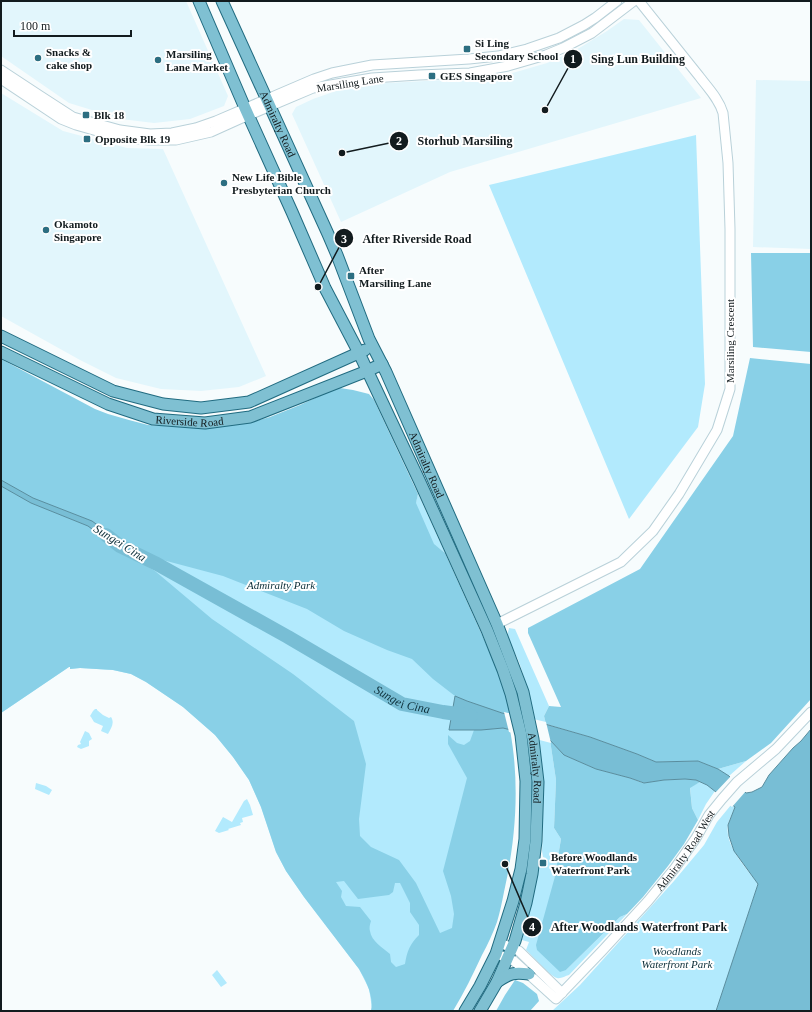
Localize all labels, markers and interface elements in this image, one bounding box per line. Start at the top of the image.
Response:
scale bar [14,12,131,38]
text: 100 m [20,19,51,33]
place label: Si Ling Secondary School [475,37,558,62]
marker: Si Ling Secondary School [462,44,472,54]
place label: Snacks & cake shop [46,46,92,71]
callout: Sing Lun Building [563,47,693,71]
place label: Marsiling Lane Market [166,48,228,73]
text: 1 [570,52,576,66]
text: Sing Lun Building [591,52,685,66]
marker: Snacks & cake shop [33,53,43,63]
marker: Marsiling Lane Market [153,55,163,65]
place label: GES Singapore [440,70,512,82]
marker: GES Singapore [427,71,437,81]
street label: Marsiling Lane [316,72,384,94]
street label: Admiralty Road [258,89,298,159]
place label: Blk 18 [94,109,125,121]
marker: Blk 18 [81,110,91,120]
callout: Storhub Marsiling [389,129,520,153]
place label: Opposite Blk 19 [95,133,171,145]
marker: Opposite Blk 19 [82,134,92,144]
text: 2 [396,134,402,148]
text: Storhub Marsiling [417,134,513,148]
place label: New Life Bible Presbyterian Church [232,171,331,196]
marker: New Life Bible Presbyterian Church [219,178,229,188]
place label: Okamoto Singapore [54,218,102,243]
marker: Okamoto Singapore [41,225,51,235]
callout: After Riverside Road [334,226,479,250]
text: 3 [341,232,347,246]
text: After Riverside Road [362,232,472,246]
place label: After Marsiling Lane [359,264,432,289]
marker: After Marsiling Lane [346,271,356,281]
street label: Marsiling Crescent [724,299,736,383]
street label: Riverside Road [155,413,225,429]
street label: Admiralty Road [407,430,447,500]
water label: Sungei Cina [91,521,149,565]
park label: Admiralty Park [246,579,316,591]
water label: Sungei Cina [372,682,431,716]
street label: Admiralty Road [526,731,544,804]
street label: Admiralty Road West [653,807,717,893]
place label: Before Woodlands Waterfront Park [551,851,638,876]
marker: Before Woodlands Waterfront Park [538,858,548,868]
callout: After Woodlands Waterfront Park [522,915,735,939]
text: 4 [529,920,535,934]
text: After Woodlands Waterfront Park [551,920,727,934]
park label: Woodlands Waterfront Park [642,945,714,970]

